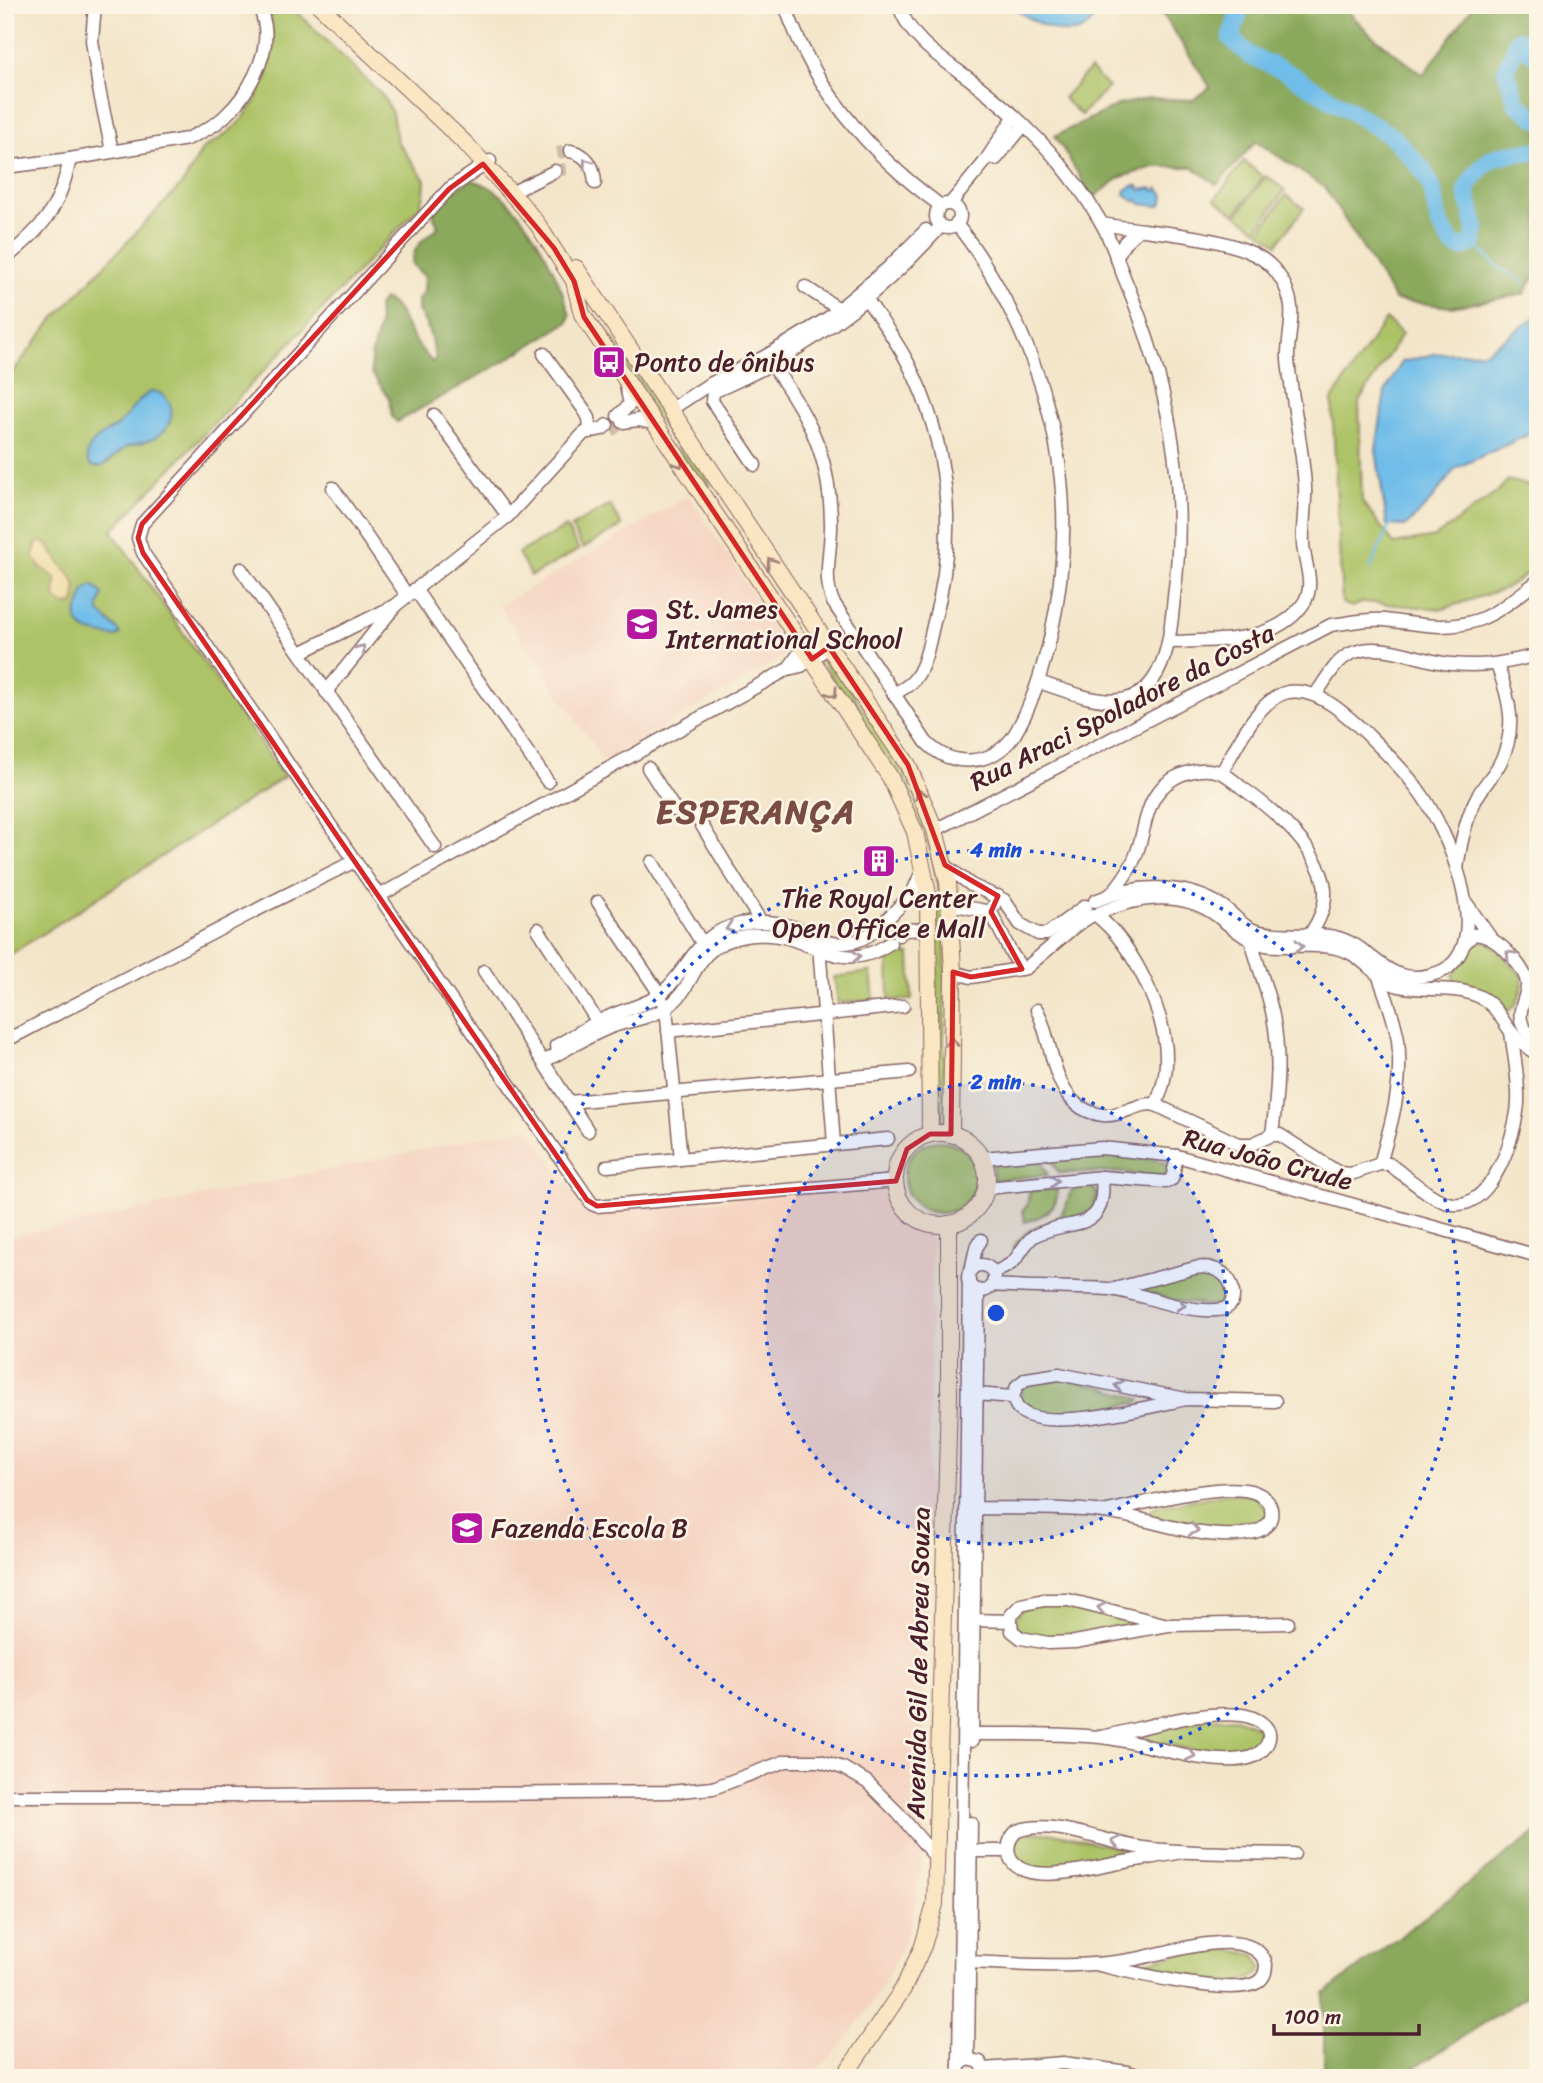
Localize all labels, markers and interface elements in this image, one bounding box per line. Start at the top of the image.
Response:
one-way arrow [583,159,595,171]
place label: Ponto de ônibus [634,339,815,385]
bus stop icon: Ponto de ônibus [590,343,628,381]
one-way arrow [671,455,683,468]
one-way arrow [766,557,779,570]
place label: St. James International School [665,586,903,662]
school or university icon: St. James International School [623,605,661,643]
street label: Rua Araci Spoladore da Costa [961,610,1283,804]
one-way arrow [353,645,366,657]
one-way arrow [825,685,837,698]
district label: ESPERANÇA [656,783,856,841]
one-way arrow [914,789,928,802]
text: 4 min [969,831,1023,869]
building icon: The Royal Center Open Office e Mall [860,842,898,880]
place label: The Royal Center Open Office e Mall [772,875,986,951]
one-way arrow [725,920,737,934]
one-way arrow [1294,938,1305,954]
one-way arrow [851,949,862,964]
one-way arrow [1505,951,1518,964]
one-way arrow [944,1036,960,1046]
text: 2 min [970,1063,1022,1101]
street label: Rua João Crude [1178,1114,1358,1204]
one-way arrow [1049,1174,1060,1189]
one-way arrow [1175,1297,1187,1312]
centre of rings [984,1301,1008,1325]
one-way arrow [1113,1380,1125,1395]
place label: Fazenda Escola B [491,1505,688,1551]
street label: Avenida Gil de Abreu Souza [892,1506,944,1821]
school or university icon: Fazenda Escola B [448,1509,486,1547]
one-way arrow [1188,1521,1200,1536]
one-way arrow [1096,1602,1108,1617]
one-way arrow [1185,1746,1197,1761]
one-way arrow [1110,1836,1122,1851]
scale bar [1274,1992,1419,2036]
text: 100 m [1284,1998,1341,2036]

